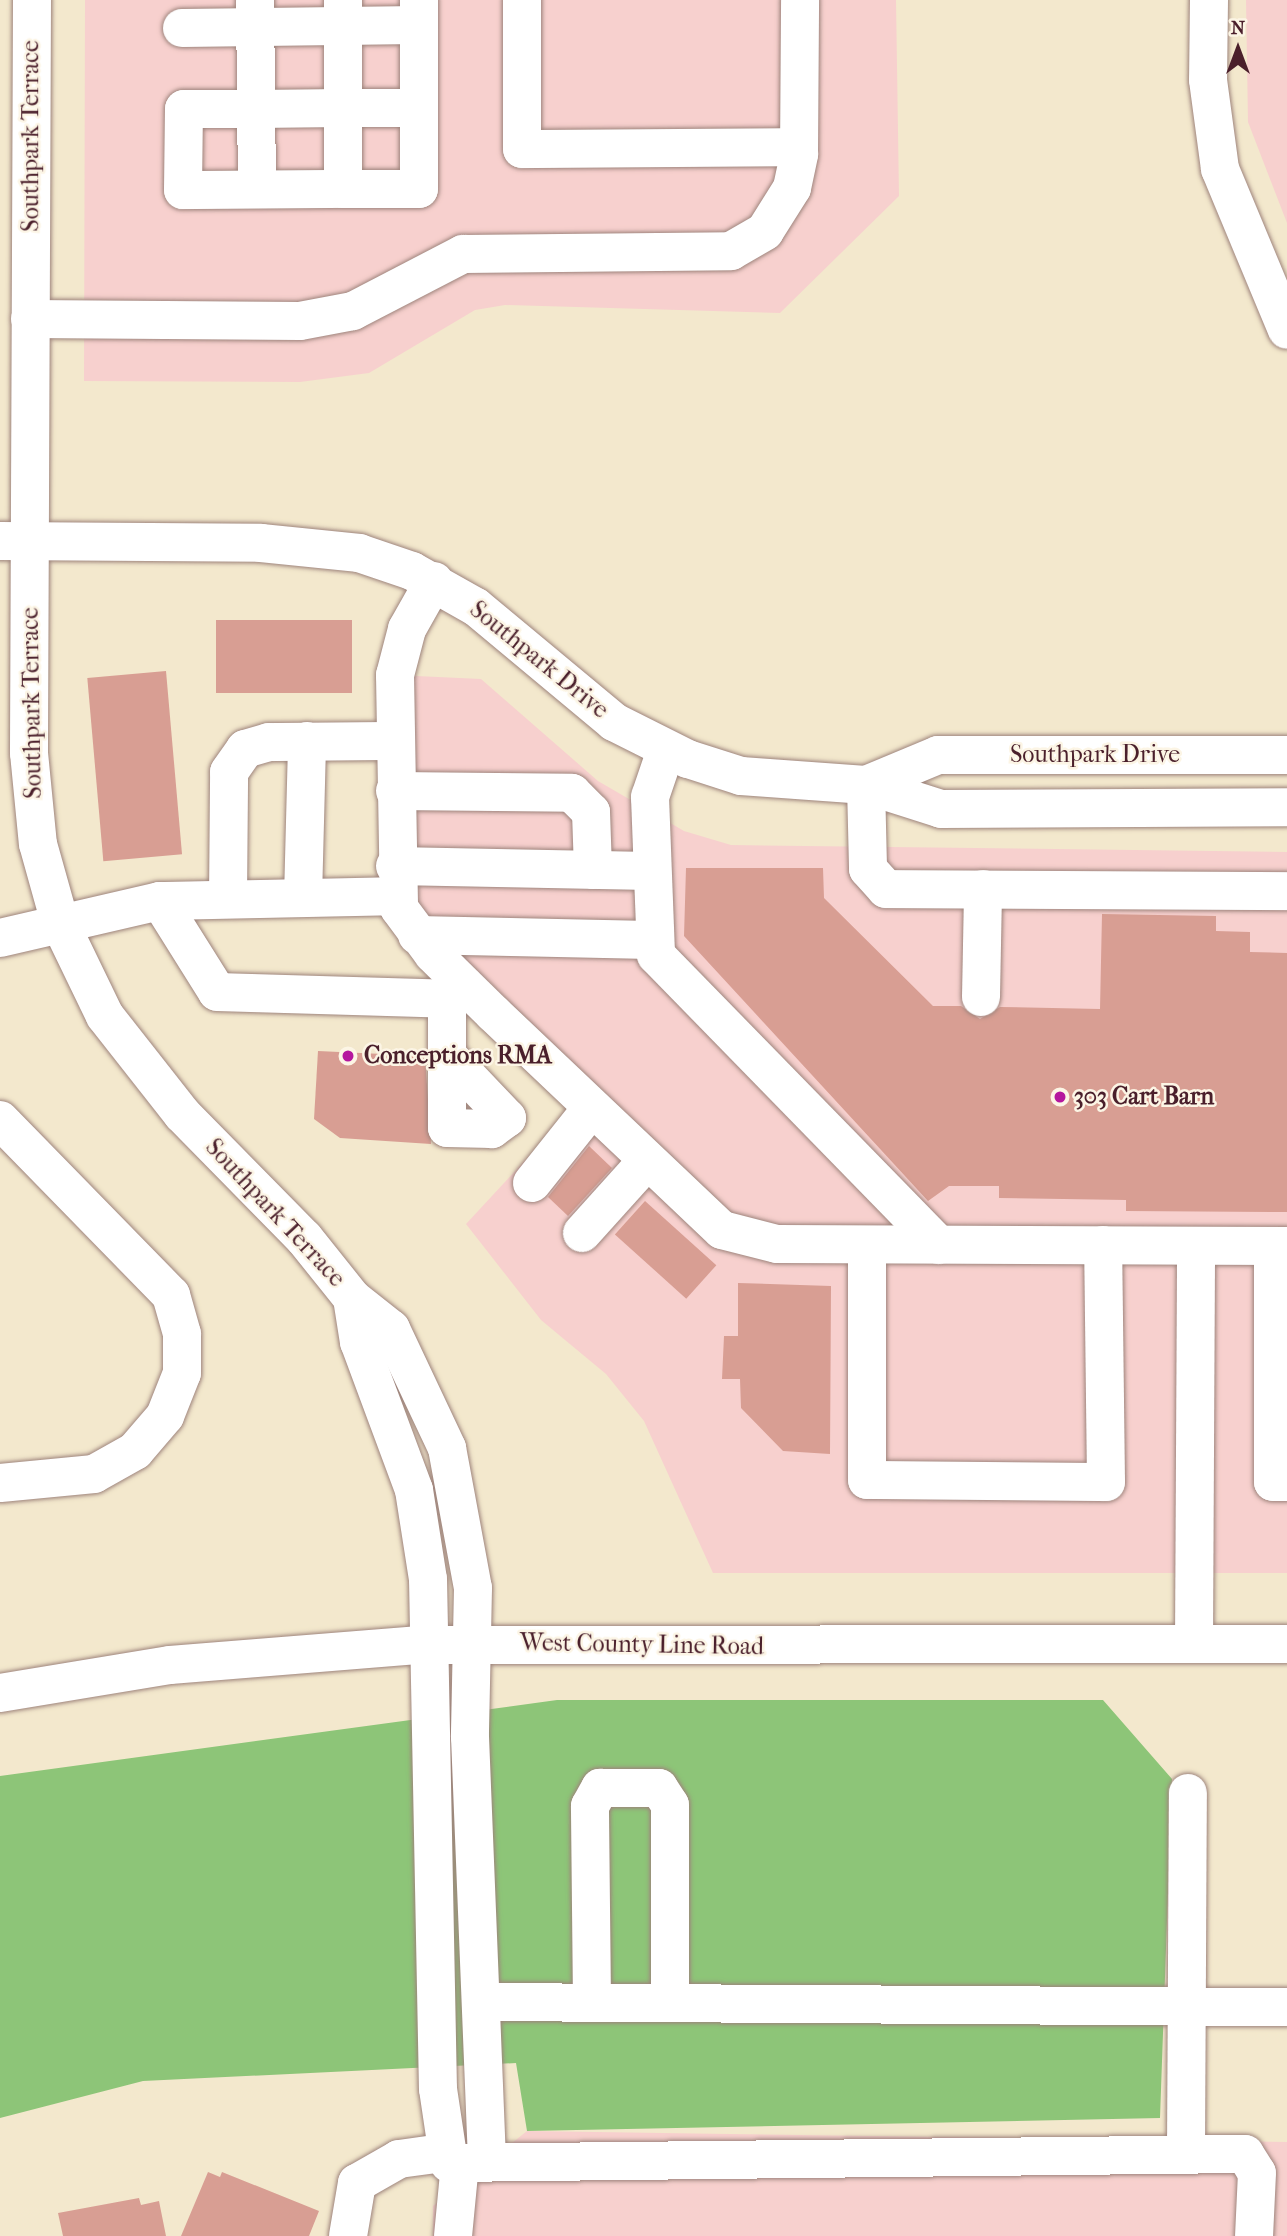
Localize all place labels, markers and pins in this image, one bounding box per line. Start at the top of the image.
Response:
place label: Conceptions RMA [364,1042,552,1070]
marker: Conceptions RMA [338,1046,358,1066]
place label: 303 Cart Barn [1074,1083,1214,1111]
marker: 303 Cart Barn [1052,1089,1068,1105]

